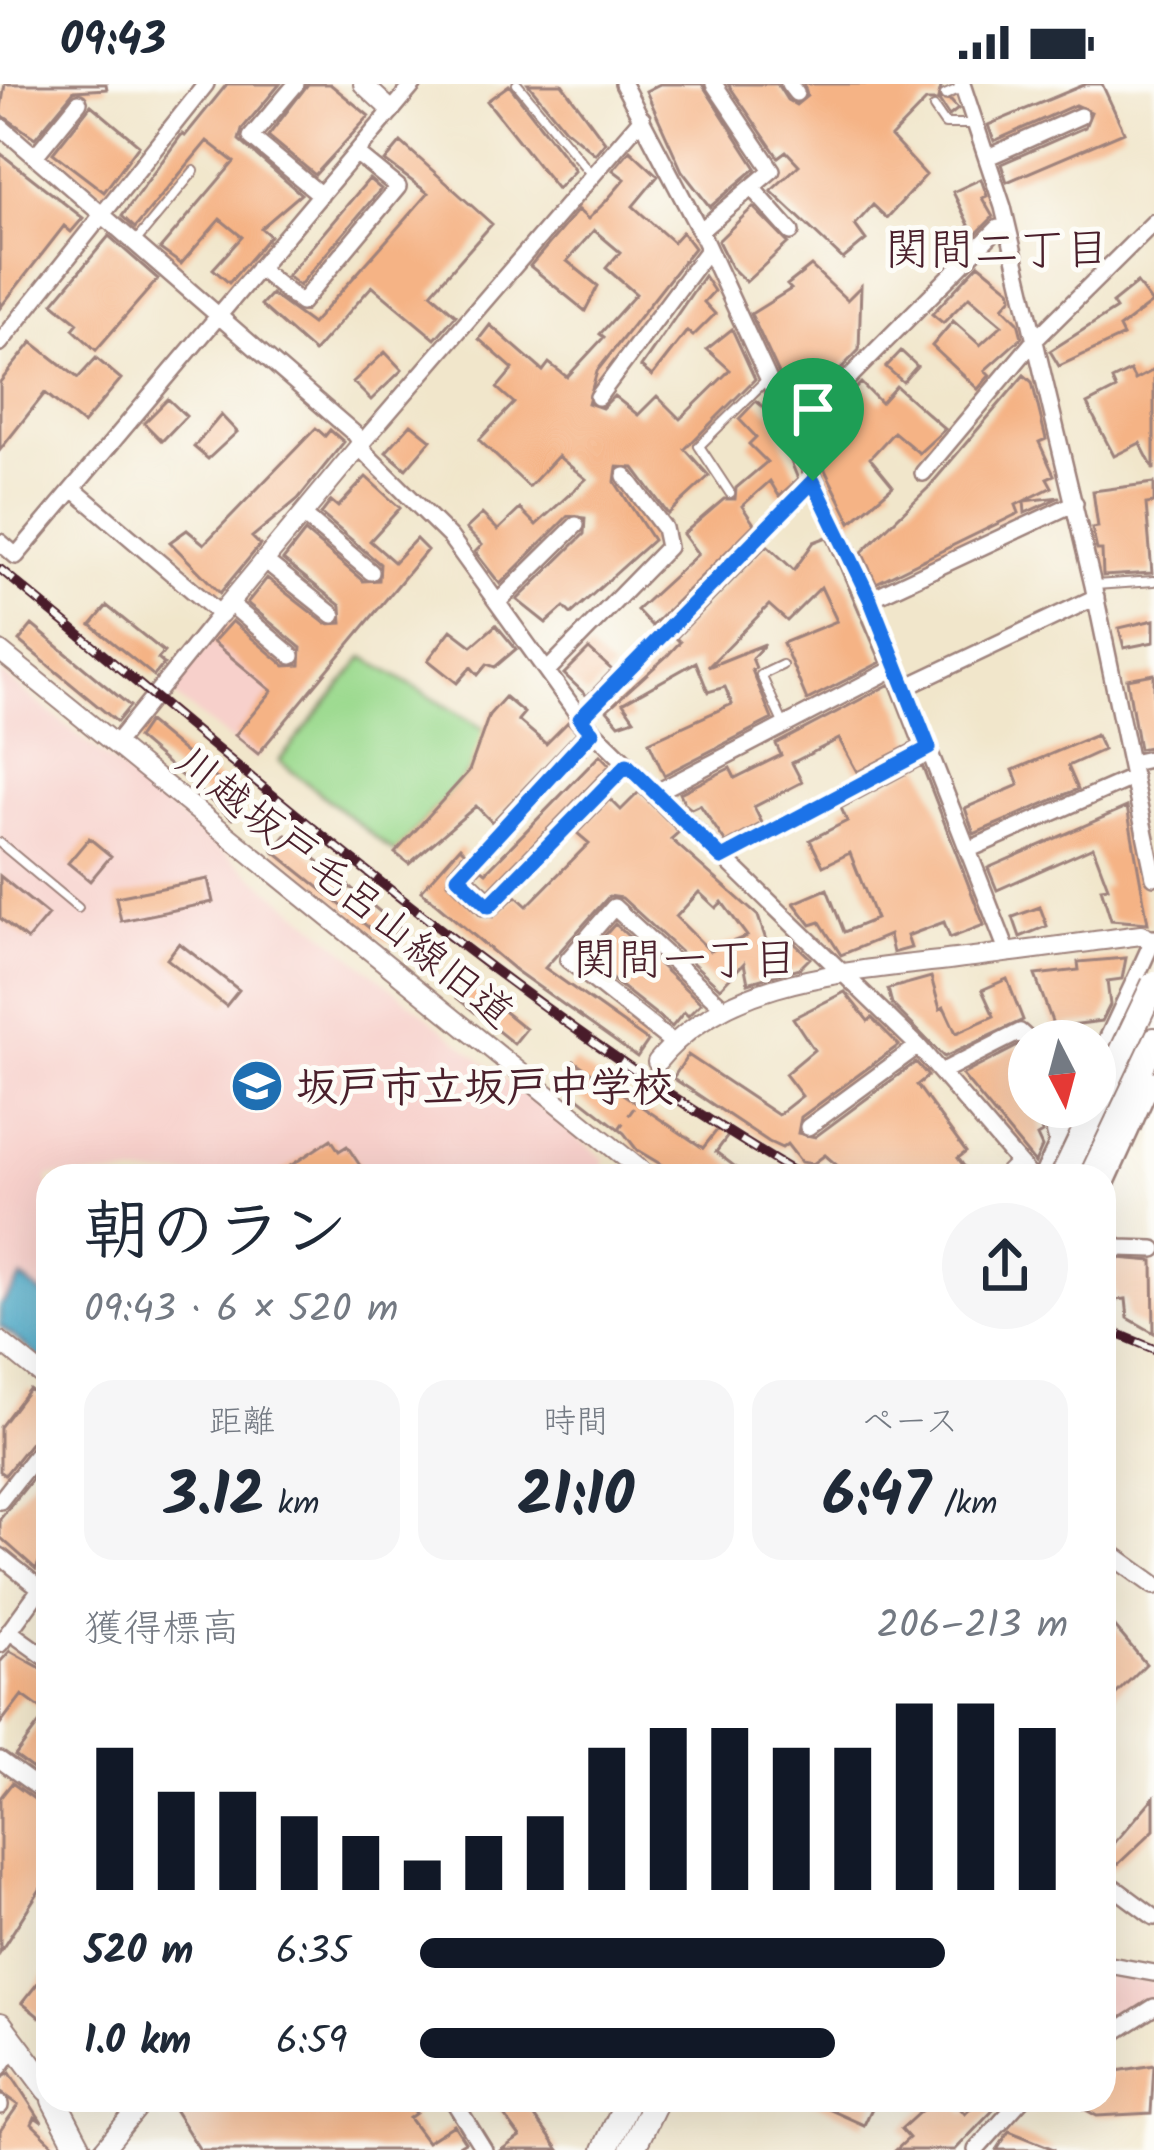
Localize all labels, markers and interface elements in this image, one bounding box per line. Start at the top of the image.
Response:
text: 09:43 [60,6,166,78]
district label: 関間二丁目 [884,216,1110,288]
pin [762,358,864,481]
icon: arrive [780,376,846,442]
street label: 川越坂戸毛呂山線旧道 [160,731,528,1047]
district label: 関間一丁目 [572,926,798,998]
north arrow [1008,1020,1116,1128]
map controls [1008,1020,1116,1128]
place label: 坂戸市立坂戸中学校 [296,1056,674,1123]
school or university icon: 坂戸市立坂戸中学校 [229,1058,285,1114]
text: 朝のラン [84,1182,348,1287]
button: share [942,1203,1068,1329]
text: 09:43 · 6 × 520 m [84,1280,398,1342]
text: 距離 [209,1397,275,1450]
text: 時間 [543,1397,609,1450]
text: ペース [861,1397,959,1450]
text: 3.12 [164,1450,265,1546]
text: 21:10 [518,1450,634,1546]
text: 6:47 [823,1450,931,1546]
text: km [265,1479,320,1532]
text: /km [931,1479,997,1532]
text: 206–213 m [877,1596,1068,1658]
text: 獲得標高 [84,1600,240,1662]
text: 520 m [84,1922,193,1984]
text: 6:35 [276,1922,351,1984]
text: 1.0 km [84,2012,191,2074]
text: 6:59 [276,2012,347,2074]

